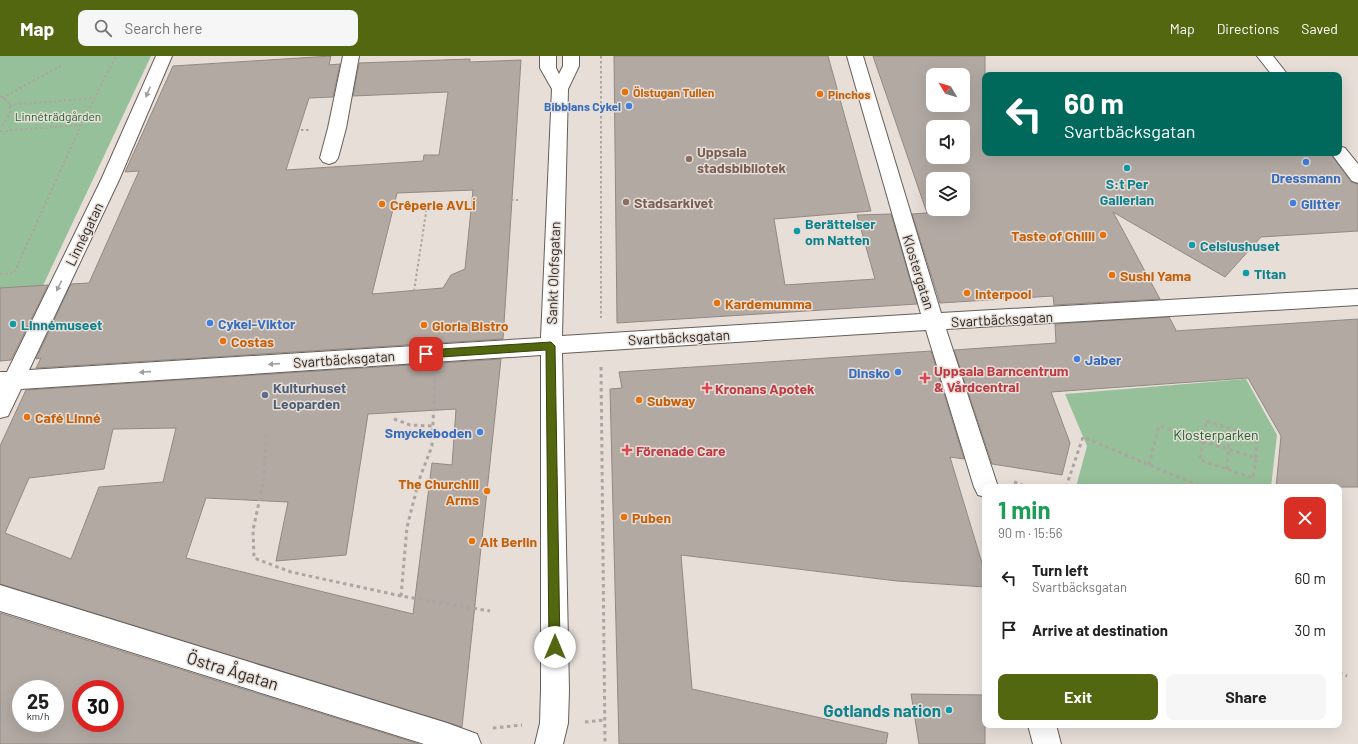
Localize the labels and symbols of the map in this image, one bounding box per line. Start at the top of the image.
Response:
north arrow [926,68,970,112]
place label: Ölstugan Tullen [633,85,714,99]
one-way arrow [145,86,151,97]
marker: Ölstugan Tullen [620,87,630,97]
place label: Pinchos [828,87,870,101]
marker: Pinchos [815,89,825,99]
place label: Bibblans Cykel [544,99,621,113]
marker: Bibblans Cykel [624,101,634,111]
park label: Linnéträdgården [15,109,101,123]
place label: Uppsala stadsbibliotek [697,143,787,176]
marker: Uppsala stadsbibliotek [684,154,694,164]
marker: Dressmann [1301,157,1311,167]
marker: S:t Per Gallerian [1122,163,1132,173]
place label: Dressmann [1271,169,1341,186]
place label: S:t Per Gallerian [1100,175,1154,208]
place label: Stadsarkivet [634,194,713,211]
place label: Glitter [1301,195,1341,212]
place label: Crêperie AVLÍ [390,196,476,213]
marker: Stadsarkivet [621,197,631,207]
marker: Glitter [1288,198,1298,208]
marker: Crêperie AVLÍ [377,199,387,209]
street label: Linnégatan [61,200,107,268]
place label: Berättelser om Natten [805,215,876,248]
street label: Sankt Olofsgatan [543,221,563,325]
marker: Berättelser om Natten [792,226,802,236]
place label: Taste of Chilli [1011,227,1095,244]
marker: Taste of Chilli [1098,230,1108,240]
street label: Klostergatan [899,232,939,312]
place label: Celsiushuset [1200,237,1280,254]
marker: Celsiushuset [1187,240,1197,250]
place label: Titan [1254,265,1286,282]
place label: Sushi Yama [1120,267,1191,284]
marker: Titan [1241,268,1251,278]
marker: Sushi Yama [1107,270,1117,280]
one-way arrow [56,281,62,292]
place label: Interpool [975,285,1032,302]
marker: Interpool [962,288,972,298]
place label: Kardemumma [725,295,812,312]
marker: Kardemumma [712,298,722,308]
street label: Svartbäcksgatan [950,308,1054,330]
place label: Cykel-Viktor [218,315,296,332]
place label: Linnémuseet [21,316,102,333]
place label: Gloria Bistro [432,317,509,334]
marker: Cykel-Viktor [205,318,215,328]
marker: Linnémuseet [8,319,18,329]
marker: Gloria Bistro [419,320,429,330]
street label: Svartbäcksgatan [627,326,731,348]
place label: Costas [231,333,274,350]
marker: Costas [218,336,228,346]
pin [409,337,443,371]
street label: Svartbäcksgatan [292,347,396,371]
place label: Jaber [1085,351,1122,368]
marker: Jaber [1072,354,1082,364]
one-way arrow [268,360,280,367]
place label: Uppsala Barncentrum & Vårdcentral [934,362,1069,395]
place label: Dinsko [848,364,890,381]
marker: Dinsko [893,367,903,377]
one-way arrow [139,369,151,376]
marker: Uppsala Barncentrum & Vårdcentral [919,372,931,384]
place label: Kulturhuset Leoparden [273,379,346,412]
place label: Kronans Apotek [715,380,815,397]
marker: Kronans Apotek [702,383,712,393]
marker: Kulturhuset Leoparden [260,390,270,400]
place label: Subway [647,392,695,409]
marker: Subway [634,395,644,405]
place label: Café Linné [35,409,101,426]
marker: Café Linné [22,412,32,422]
place label: Smyckeboden [385,424,472,441]
park label: Klosterparken [1173,426,1259,443]
marker: Smyckeboden [475,427,485,437]
place label: Förenade Care [636,442,726,459]
marker: Förenade Care [621,444,633,456]
place label: The Churchill Arms [398,475,479,508]
marker: The Churchill Arms [482,486,492,496]
place label: Puben [632,509,671,526]
marker: Puben [619,512,629,522]
place label: Alt Berlin [480,533,537,550]
marker: Alt Berlin [467,536,477,546]
position arrow [534,626,576,668]
street label: Östra Ågatan [185,646,282,693]
speed limit sign: 30 [72,680,124,732]
place label: Gotlands nation [823,700,941,720]
marker: Gotlands nation [944,705,954,715]

